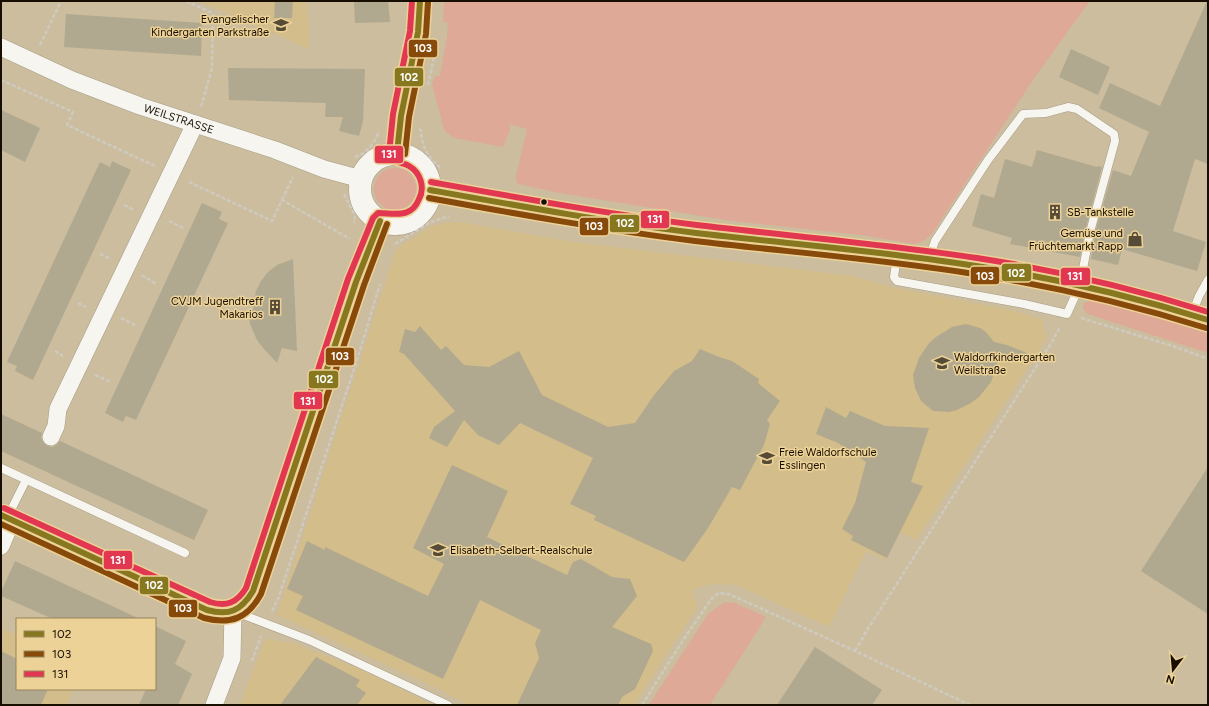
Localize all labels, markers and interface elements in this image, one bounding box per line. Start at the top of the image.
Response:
place label: Evangelischer Kindergarten Parkstraße [151,13,269,39]
school or university icon: Evangelischer Kindergarten Parkstraße [272,16,290,34]
line badge: 103 [408,39,438,58]
text: 103 [414,42,432,55]
line badge: 102 [394,67,424,87]
text: 102 [400,71,418,84]
street label: WEILSTRASSE [142,102,215,137]
line badge: 131 [374,145,404,164]
text: 131 [381,148,397,161]
unlabelled marker [539,197,549,207]
building icon: SB-Tankstelle [1046,203,1064,221]
place label: SB-Tankstelle [1067,206,1134,219]
line badge: 131 [640,210,670,229]
text: 131 [647,213,663,226]
line badge: 102 [609,214,640,233]
line badge: 103 [579,217,609,236]
text: 102 [616,217,634,230]
text: 103 [585,220,603,233]
place label: Gemüse und Früchtemarkt Rapp [1029,227,1123,253]
shop icon: Gemüse und Früchtemarkt Rapp [1126,230,1144,248]
line badge: 102 [1001,263,1032,282]
line badge: 103 [970,266,1000,285]
text: 102 [1007,267,1025,280]
line badge: 131 [1060,267,1091,286]
text: 103 [976,270,994,283]
text: 131 [1067,270,1083,283]
place label: CVJM Jugendtreff Makarios [171,295,264,321]
building icon: CVJM Jugendtreff Makarios [266,298,284,316]
line badge: 103 [325,347,355,366]
text: 103 [331,350,349,363]
place label: Waldorfkindergarten Weilstraße [954,351,1055,377]
school or university icon: Waldorfkindergarten Weilstraße [933,354,951,372]
line badge: 102 [308,370,339,389]
text: 102 [315,373,333,386]
line badge: 131 [293,391,323,410]
text: 131 [300,395,316,408]
place label: Freie Waldorfschule Esslingen [779,446,876,472]
school or university icon: Freie Waldorfschule Esslingen [758,449,776,467]
school or university icon: Elisabeth-Selbert-Realschule [429,541,447,559]
place label: Elisabeth-Selbert-Realschule [450,544,592,557]
line badge: 131 [103,550,133,570]
text: 131 [110,554,126,567]
line badge: 102 [139,576,169,595]
text: 102 [145,579,163,592]
line badge: 103 [168,599,198,618]
text: 103 [174,602,192,615]
legend [16,618,156,690]
text: 102 [52,627,71,641]
text: 103 [52,647,71,661]
north arrow [1153,650,1193,690]
text: 131 [52,667,68,681]
text: N [1164,672,1176,687]

